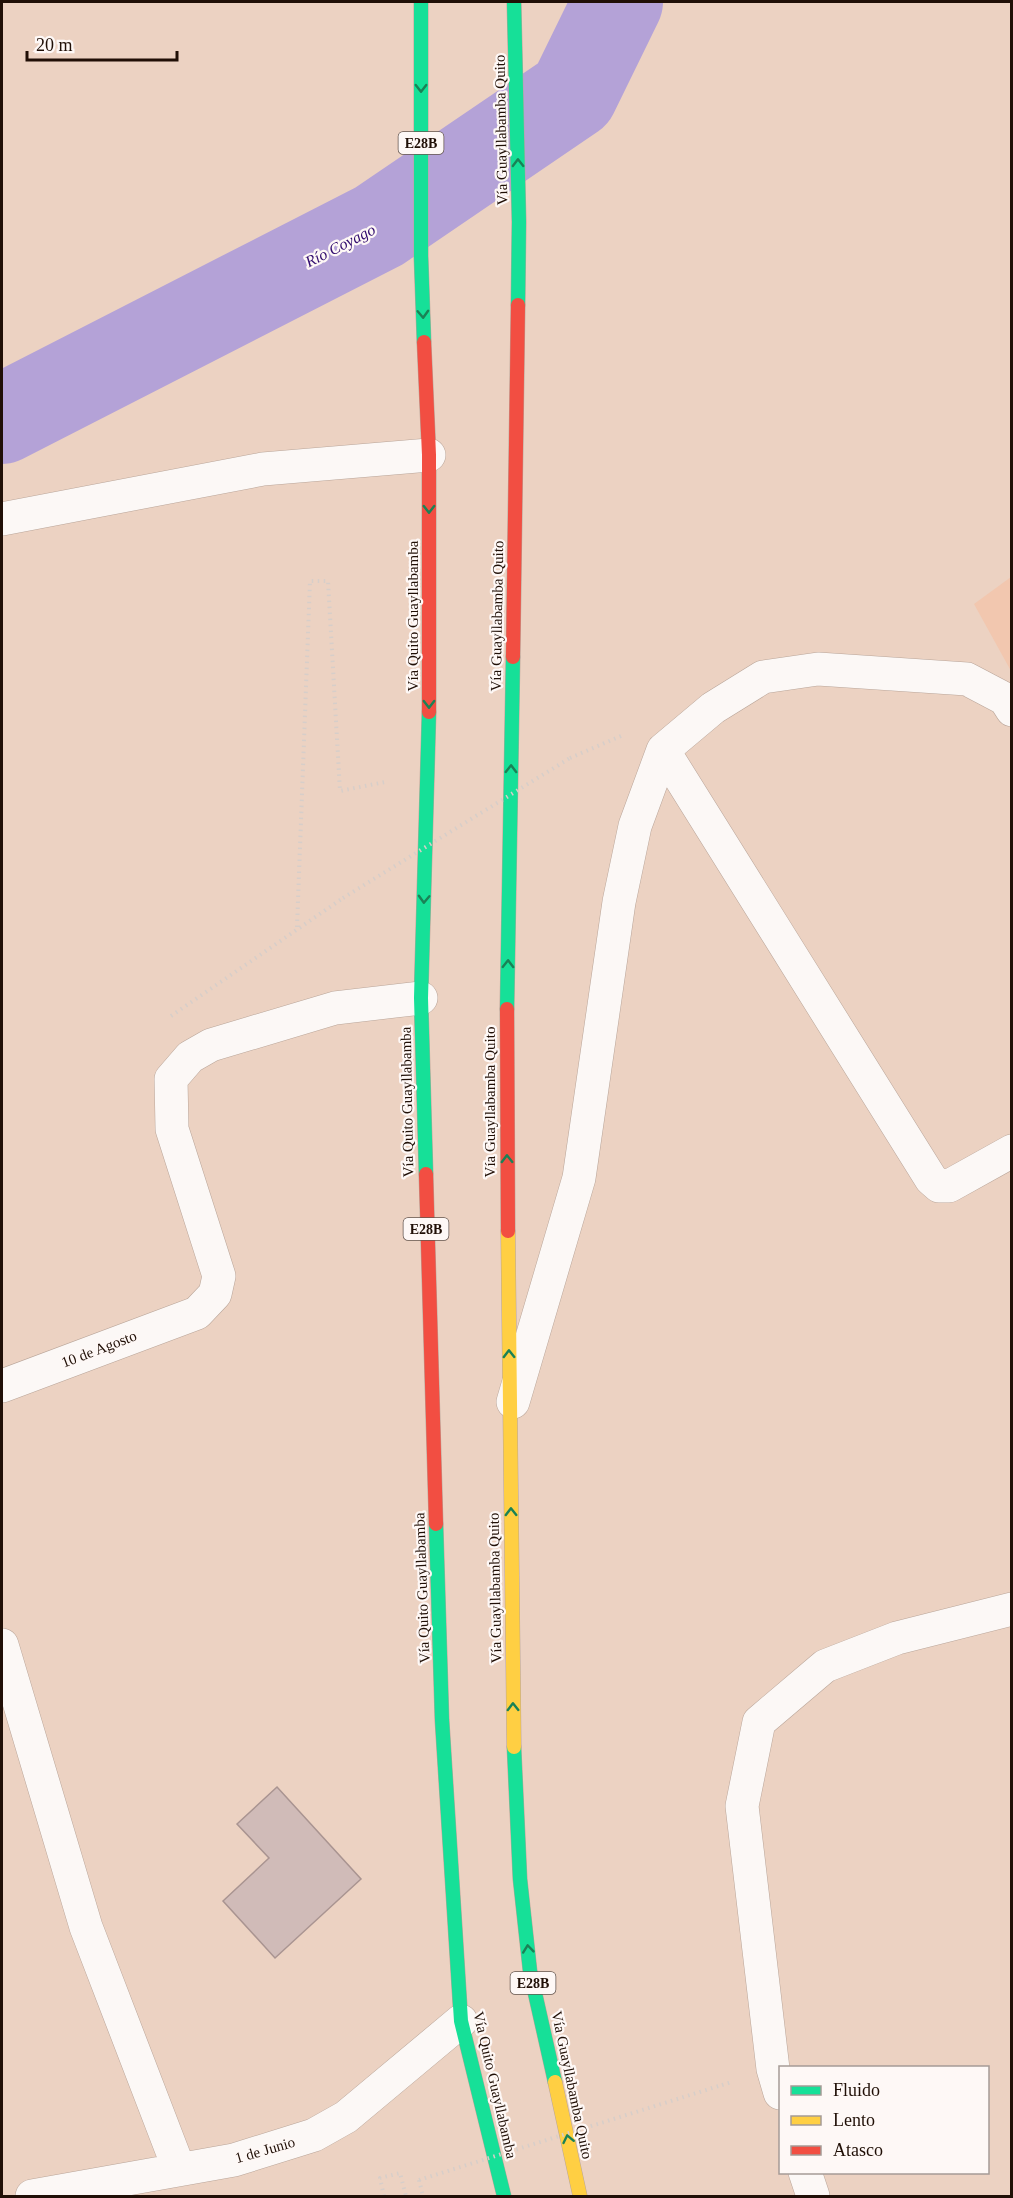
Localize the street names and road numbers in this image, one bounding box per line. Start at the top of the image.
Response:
street label: Vía Guayllabamba Quito [492,54,510,206]
road number: E28B [398,132,444,154]
street label: Vía Quito Guayllabamba [405,540,421,691]
street label: Vía Guayllabamba Quito [488,540,506,692]
street label: Vía Quito Guayllabamba [398,1026,416,1178]
street label: Vía Guayllabamba Quito [482,1027,498,1177]
road number: E28B [404,1218,448,1240]
street label: 10 de Agosto [59,1327,139,1371]
street label: Vía Quito Guayllabamba [411,1512,433,1664]
street label: Vía Guayllabamba Quito [486,1512,504,1664]
road number: E28B [510,1972,556,1994]
street label: Vía Quito Guayllabamba [470,2010,520,2161]
street label: Vía Guayllabamba Quito [548,2010,596,2160]
street label: 1 de Junio [233,2134,297,2166]

